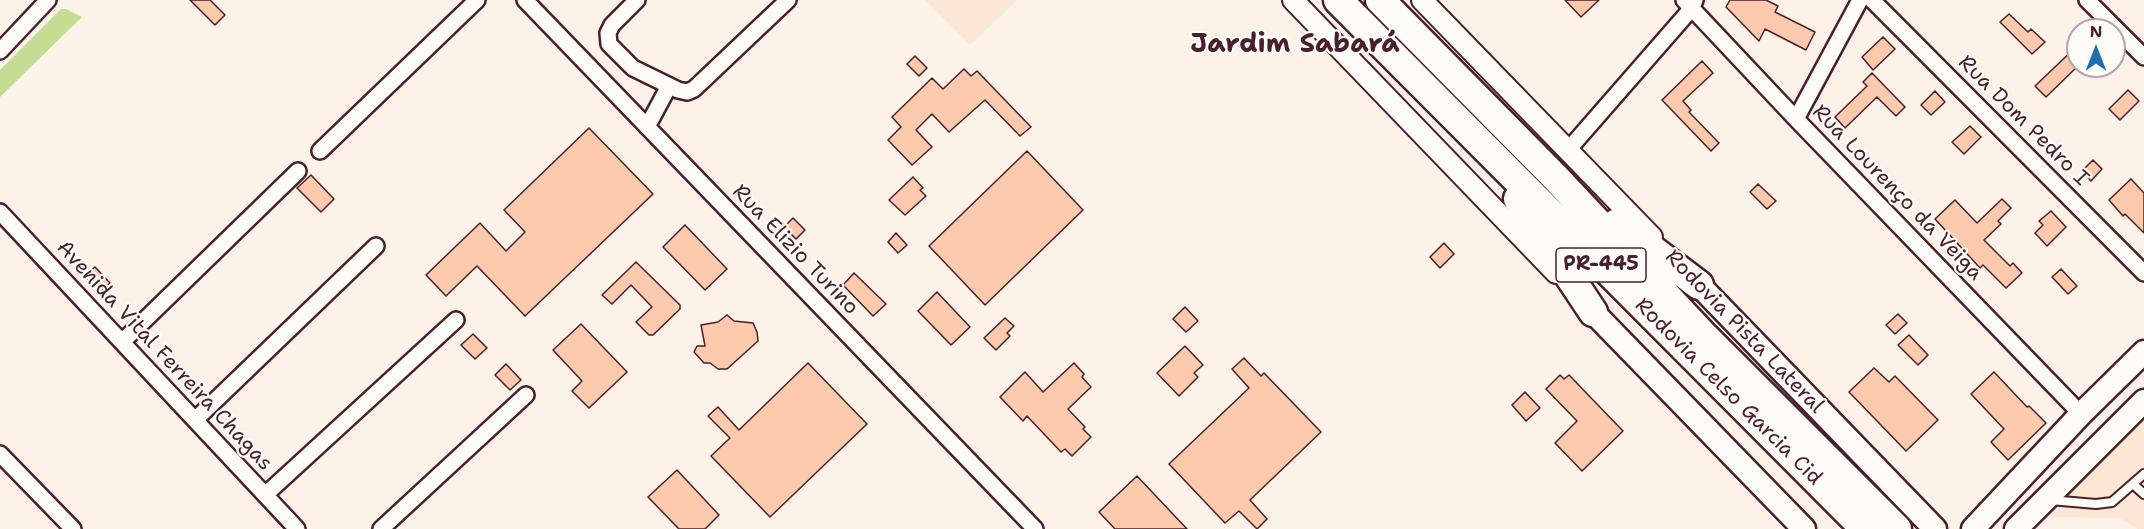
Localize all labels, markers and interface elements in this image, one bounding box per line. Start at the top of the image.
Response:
north arrow [2066,18,2126,78]
text: N [2090,21,2102,42]
district label: Jardim Sabará [1190,29,1400,61]
street label: Rua Dom Pedro I [1953,51,2093,191]
street label: Rua Lourenço da Veiga [1807,100,1987,286]
street label: Rua Elizio Turino [727,180,863,320]
street label: Avenida Vital Ferreira Chagas [51,236,277,476]
street label: Rodovia Pista Lateral [1659,245,1829,419]
road number: PR-445 [1556,248,1646,282]
street label: Rodovia Celso Garcia Cid [1629,293,1827,491]

